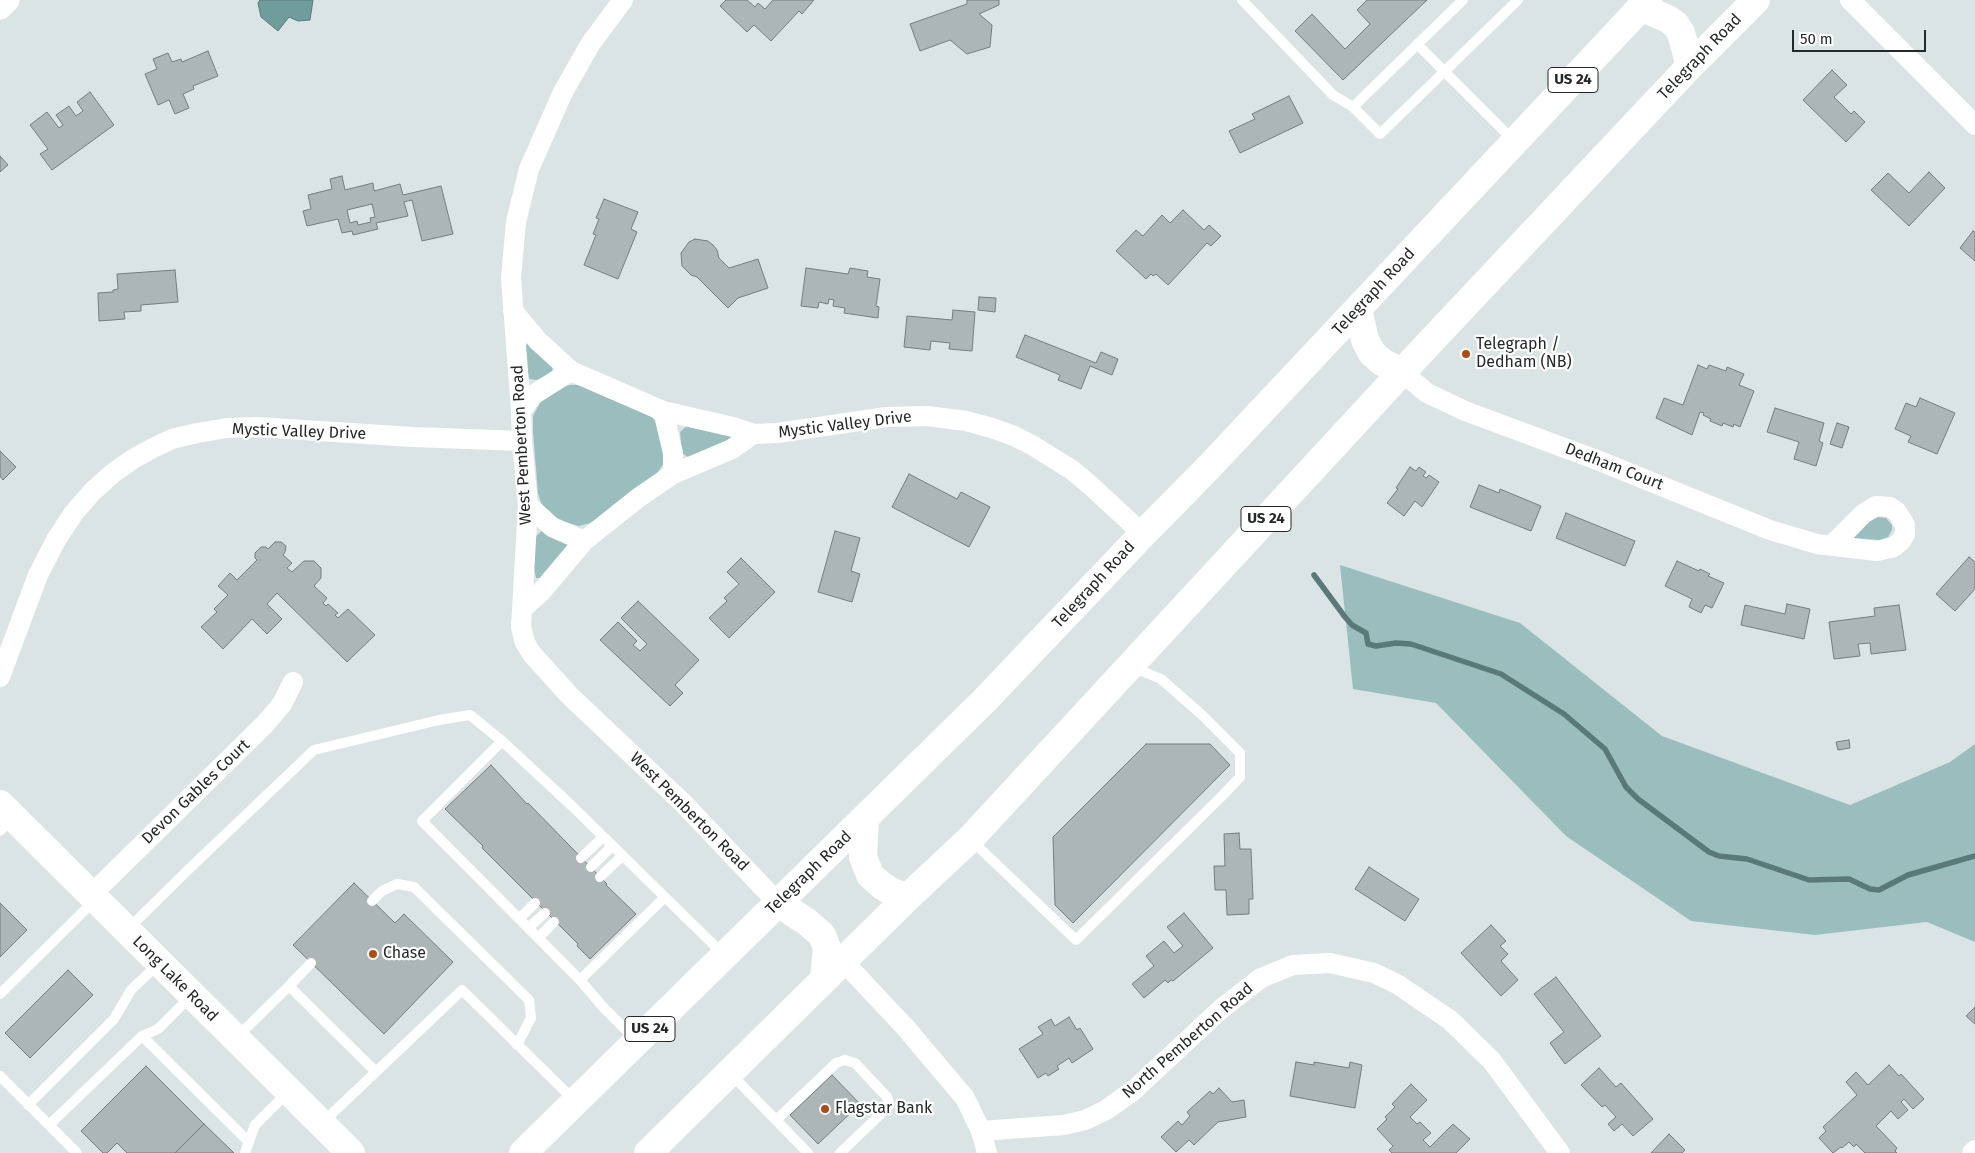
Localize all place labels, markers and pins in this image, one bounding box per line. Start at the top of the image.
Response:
place label: Telegraph / Dedham (NB) [1476,335,1572,373]
marker: Telegraph / Dedham (NB) [1460,348,1472,360]
place label: Chase [383,944,426,964]
marker: Chase [367,948,379,960]
place label: Flagstar Bank [835,1099,932,1119]
marker: Flagstar Bank [819,1103,831,1115]

